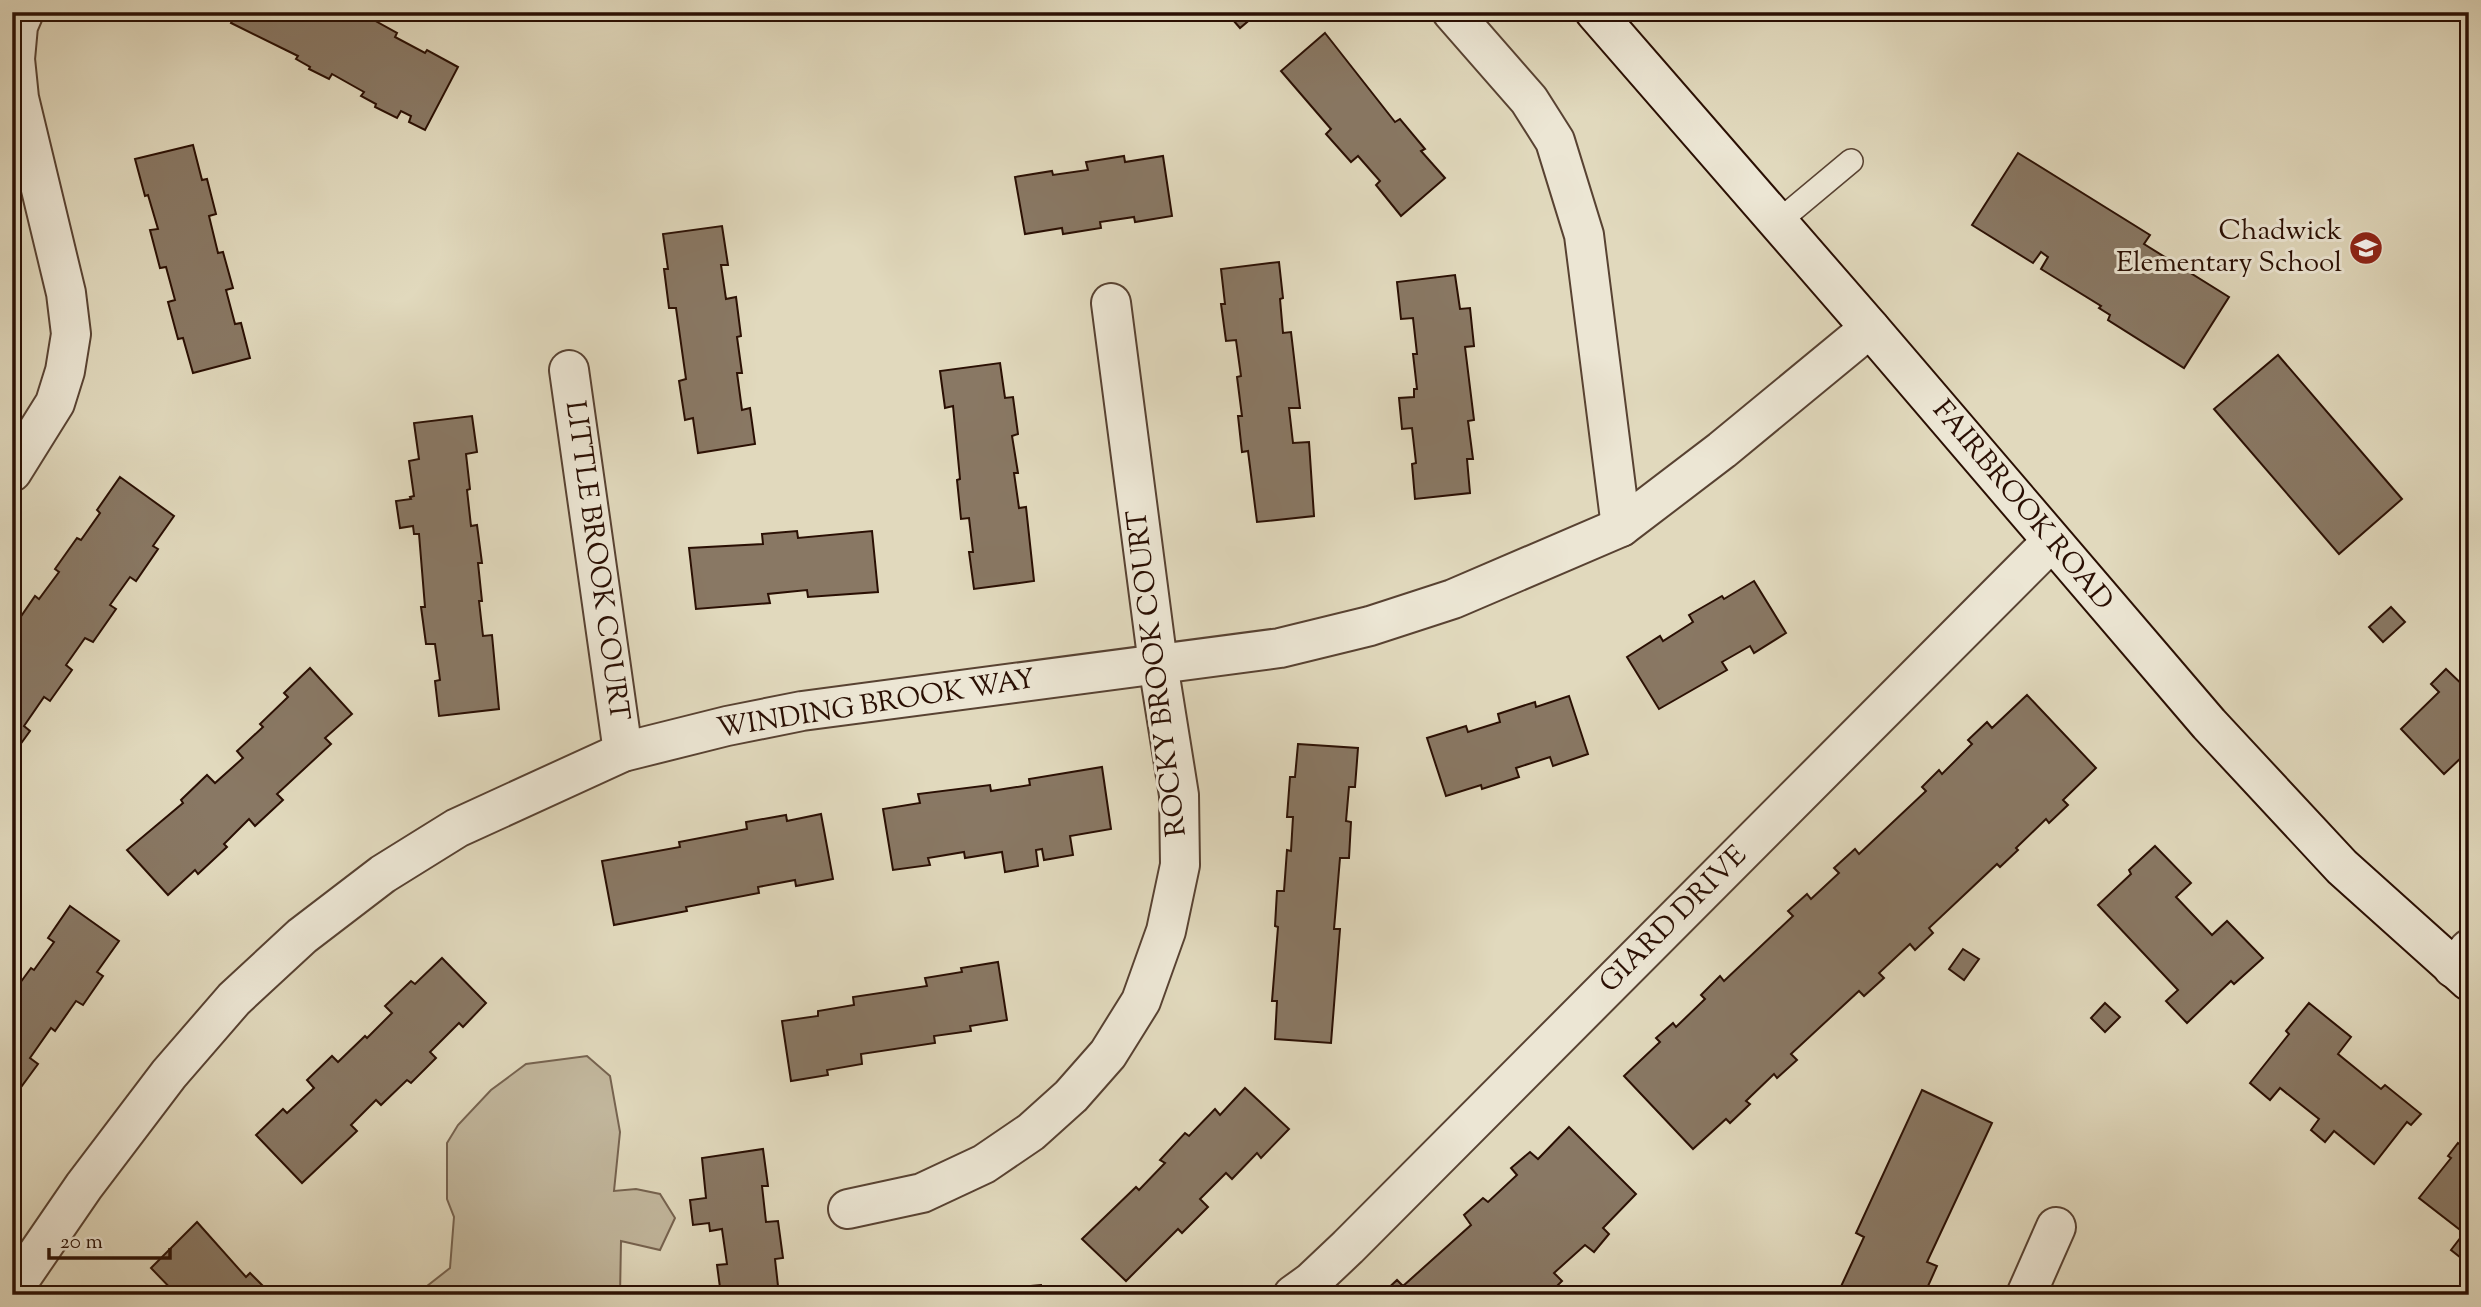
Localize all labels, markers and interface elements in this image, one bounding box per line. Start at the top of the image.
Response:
place label: Chadwick Elementary School [2116,212,2342,284]
school or university icon: Chadwick Elementary School [2347,229,2385,267]
street label: FAIRBROOK ROAD [1922,392,2122,620]
street label: LITTLE BROOK COURT [554,398,638,724]
street label: ROCKY BROOK COURT [1118,507,1198,839]
street label: WINDING BROOK WAY [714,660,1038,750]
street label: GIARD DRIVE [1591,837,1757,1003]
scale bar [49,1216,170,1260]
text: 20 m [60,1228,103,1258]

